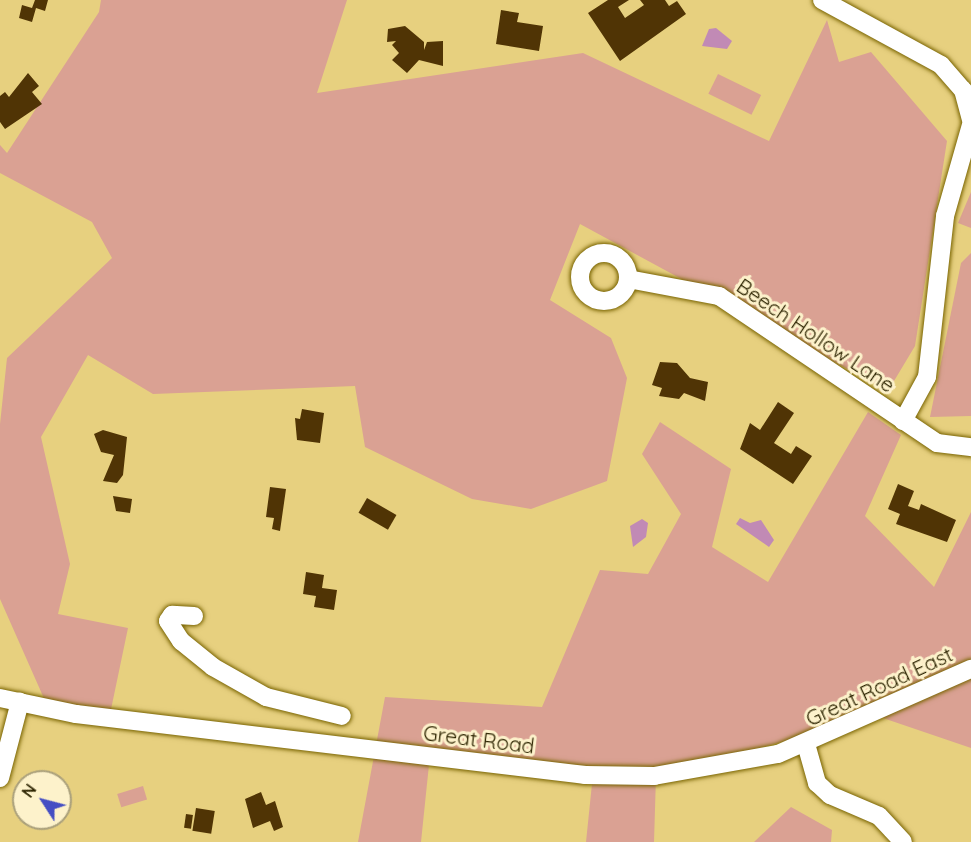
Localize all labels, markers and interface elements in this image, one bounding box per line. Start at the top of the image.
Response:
street label: Beech Hollow Lane [732,273,900,397]
street label: Great Road East [802,641,956,731]
street label: Great Road [422,720,536,758]
north arrow [12,770,72,830]
text: N [18,780,41,801]

